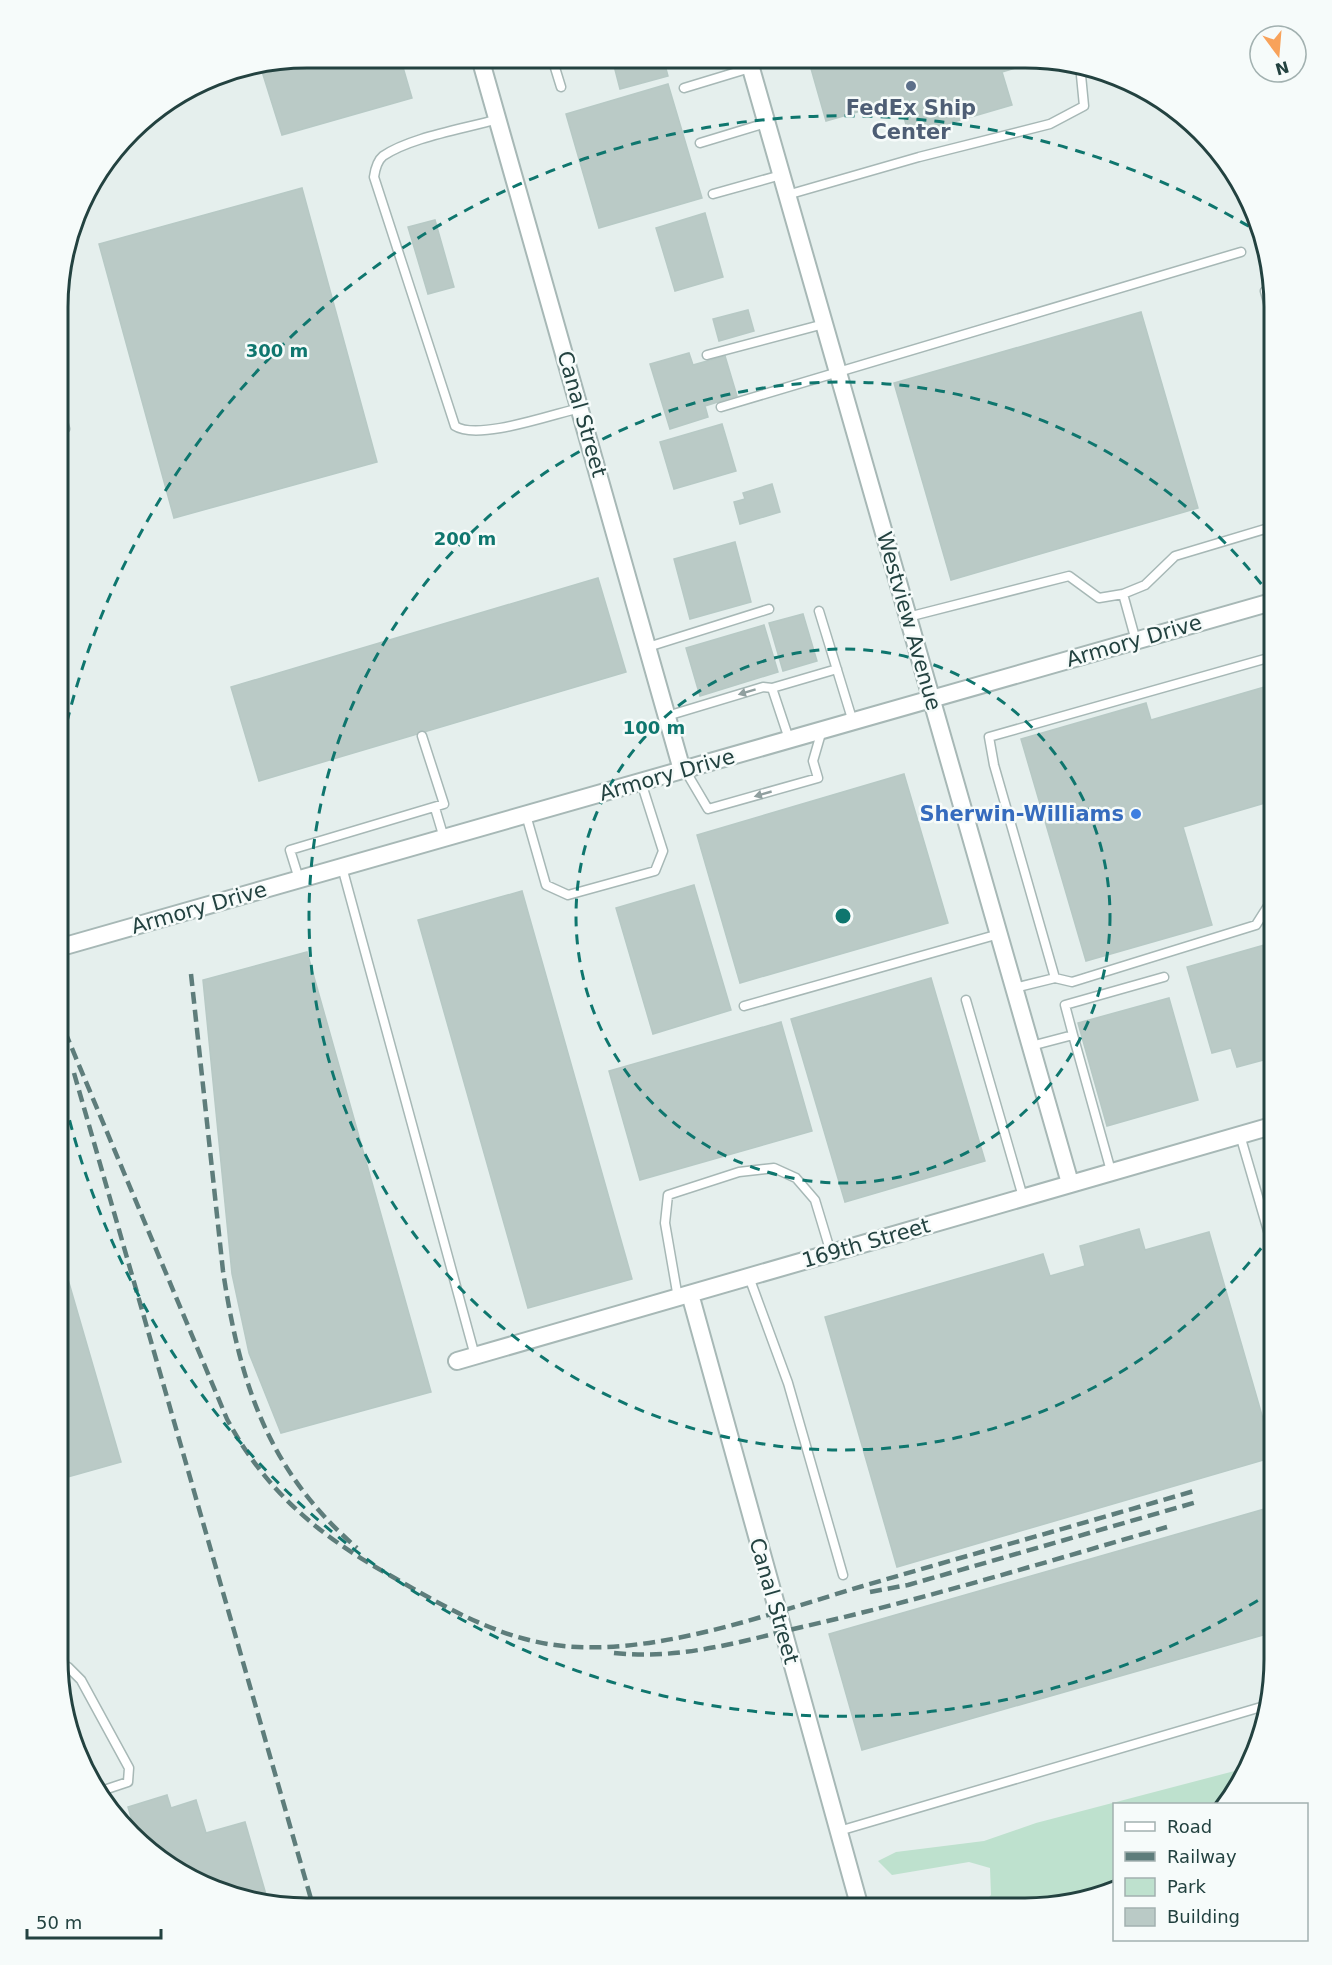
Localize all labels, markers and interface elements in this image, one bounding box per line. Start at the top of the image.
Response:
north arrow [1248,24,1308,84]
text: N [1273,57,1291,79]
marker: FedEx Ship Center [904,79,918,93]
place label: FedEx Ship Center [846,96,976,144]
text: 300 m [246,340,308,361]
street label: Canal Street [553,348,611,480]
text: 200 m [434,528,496,549]
street label: Westview Avenue [872,529,946,713]
street label: Armory Drive [1064,610,1204,672]
one-way arrow [738,688,756,697]
text: 100 m [623,717,685,738]
street label: Armory Drive [597,744,737,806]
one-way arrow [754,789,772,799]
place label: Sherwin-Williams [919,802,1124,826]
marker: Sherwin-Williams [1129,807,1143,821]
street label: Armory Drive [129,877,269,939]
centre of rings [833,906,853,926]
street label: 169th Street [799,1213,933,1273]
street label: Canal Street [745,1535,803,1667]
legend [1113,1803,1308,1941]
text: Road [1167,1816,1212,1837]
text: Railway [1167,1846,1237,1867]
text: Park [1167,1876,1206,1897]
scale bar [27,1902,160,1940]
text: Building [1167,1906,1240,1927]
text: 50 m [36,1912,82,1933]

